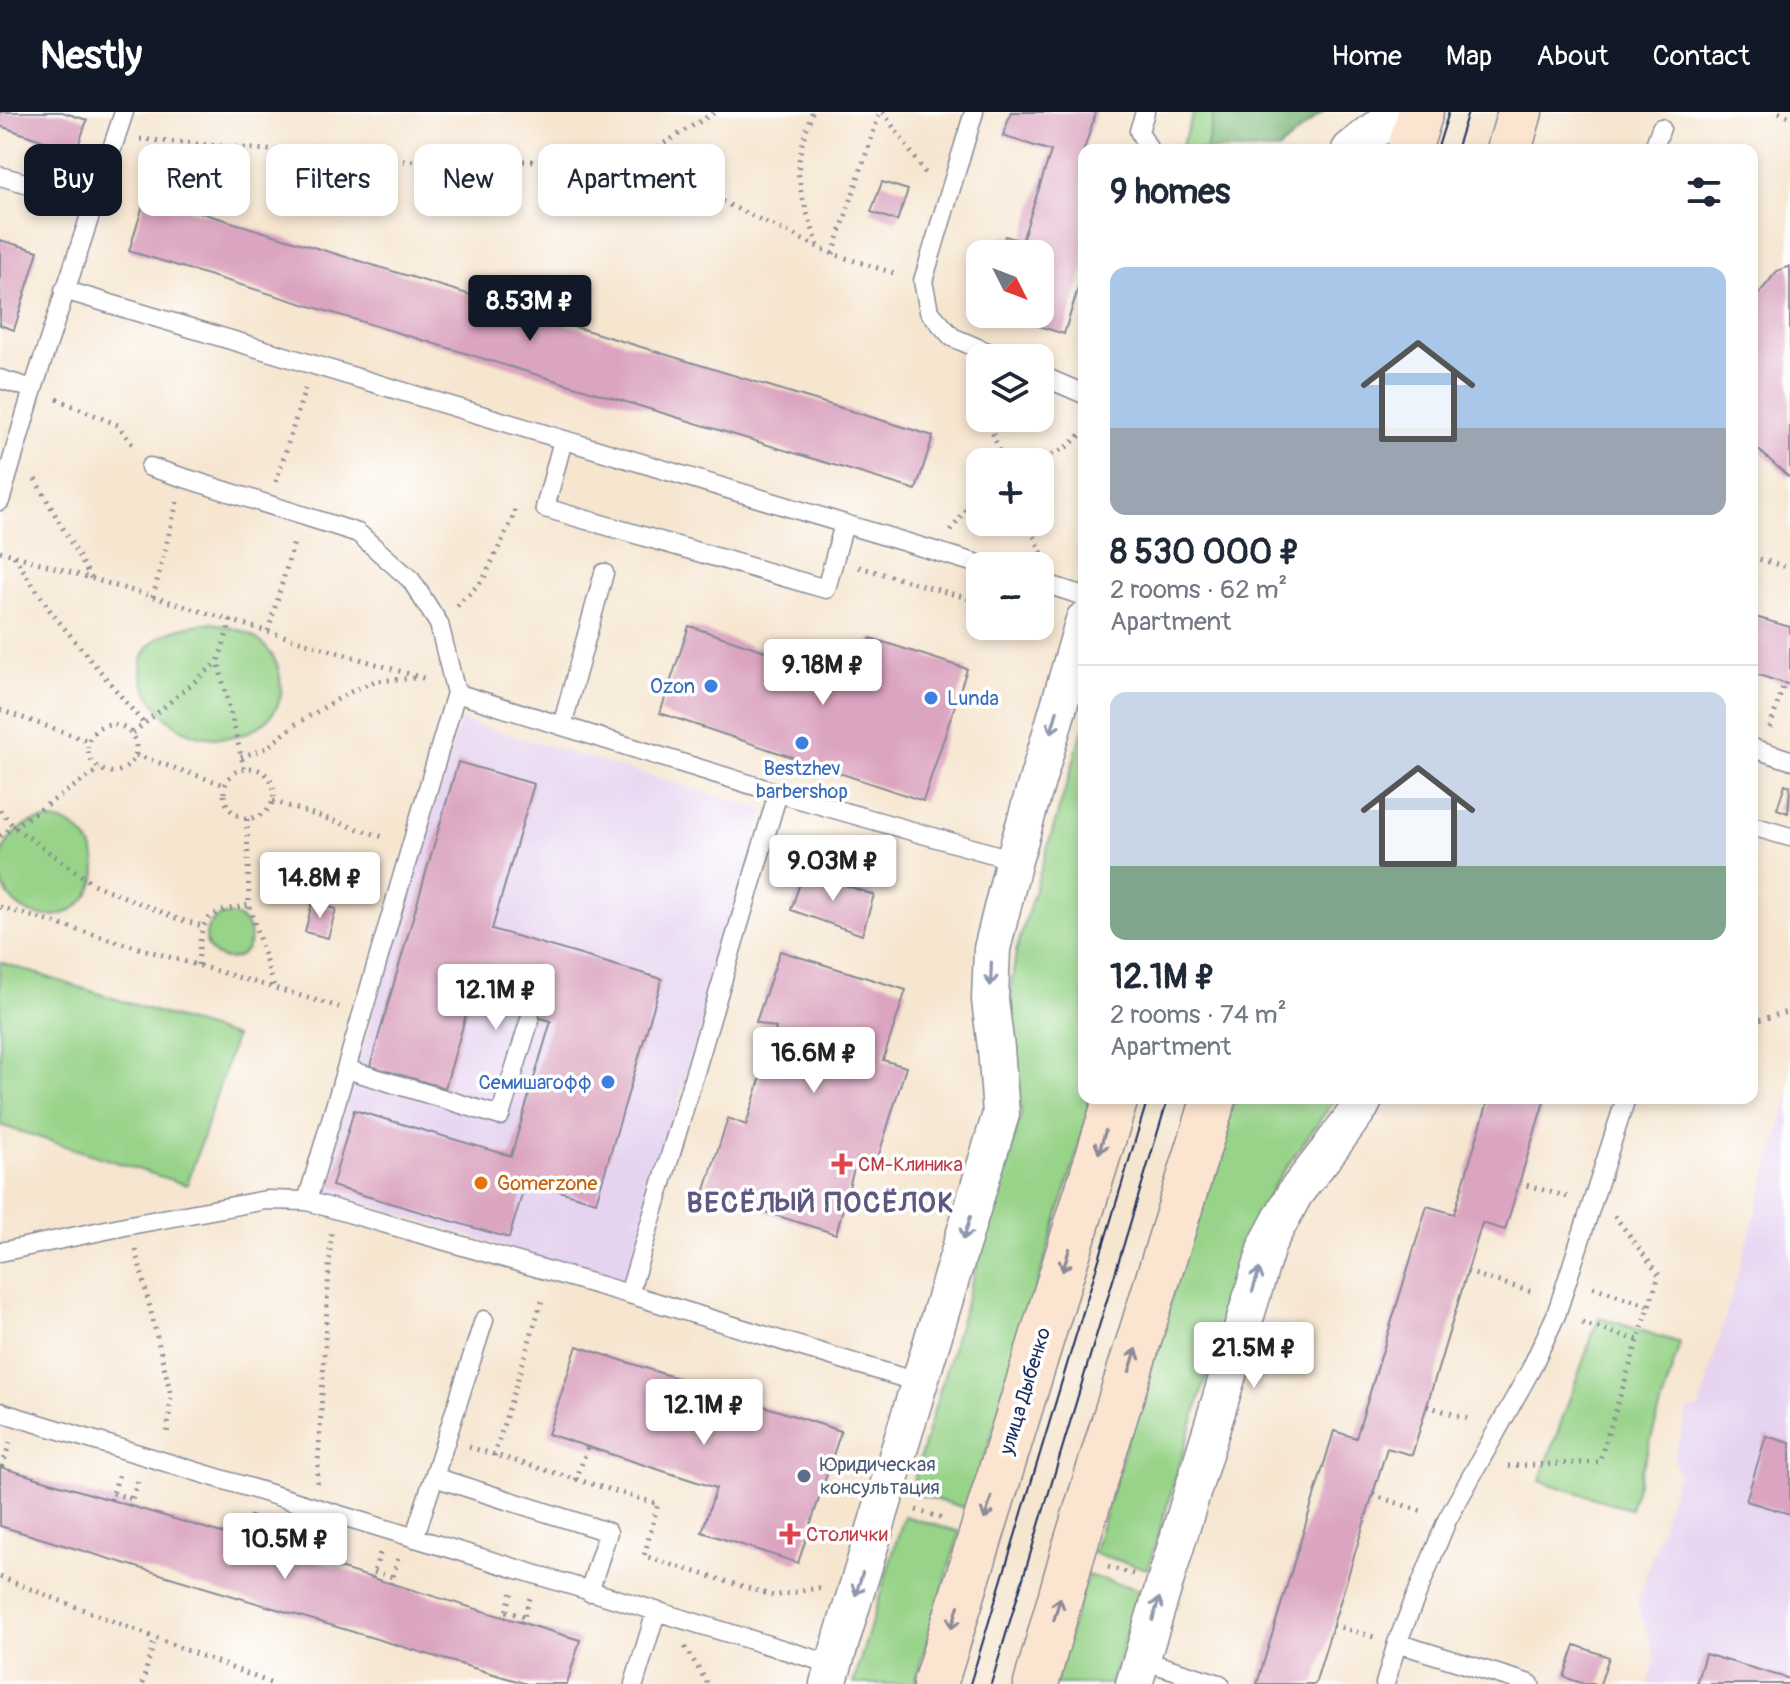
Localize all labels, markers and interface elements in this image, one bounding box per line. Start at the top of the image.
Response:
text: Nestly [40,32,142,80]
text: Home [1331,39,1402,74]
text: Map [1446,39,1492,74]
text: About [1536,39,1609,74]
text: Contact [1653,39,1750,74]
chip: Buy [24,144,122,216]
chip: Rent [138,144,250,216]
chip: Filters [266,144,398,216]
chip: New [414,144,522,216]
chip: Apartment [538,144,725,216]
icon: filters [1682,170,1726,214]
text: 9 homes [1110,171,1230,214]
north arrow [966,240,1054,328]
map controls [966,240,1054,640]
pin: 8.53M ₽ [456,275,604,343]
text: 8.53M ₽ [486,285,574,317]
icon: home [1346,319,1490,463]
button: layers [966,344,1054,432]
button: + [966,448,1054,536]
text: 8 530 000 ₽ [1110,531,1300,574]
button: − [966,552,1054,640]
text: 2 rooms · 62 m² [1110,574,1287,606]
text: Apartment [1110,606,1231,638]
pin: 9.18M ₽ [749,639,897,707]
text: 9.18M ₽ [782,649,864,681]
place label: Ozon [650,674,695,699]
marker: Ozon [702,677,720,695]
place label: Lunda [947,686,999,711]
marker: Lunda [922,689,940,707]
one-way arrow [1046,709,1061,735]
marker: Bestzhev barbershop [793,734,811,752]
icon: home [1346,744,1490,888]
place label: Bestzhev barbershop [756,756,848,804]
pin: 9.03M ₽ [759,835,907,903]
text: 9.03M ₽ [787,845,879,877]
pin: 14.8M ₽ [246,852,394,920]
text: 14.8M ₽ [278,862,362,894]
text: 12.1M ₽ [1110,956,1215,999]
one-way arrow [984,960,999,987]
pin: 12.1M ₽ [422,964,570,1032]
text: 12.1M ₽ [456,974,536,1006]
text: 2 rooms · 74 m² [1110,999,1287,1031]
pin: 16.6M ₽ [740,1027,888,1095]
text: Apartment [1110,1031,1231,1063]
text: 16.6M ₽ [771,1037,857,1069]
place label: Семишагофф [478,1070,592,1095]
marker: Семишагофф [599,1073,617,1091]
one-way arrow [1094,1128,1109,1154]
place label: СМ-Клиника [858,1152,963,1177]
marker: СМ-Клиника [833,1155,851,1173]
place label: Gomerzone [497,1171,597,1196]
marker: Gomerzone [472,1174,490,1192]
district label: ВЕСЁЛЫЙ ПОСЁЛОК [686,1186,956,1221]
one-way arrow [959,1215,974,1241]
one-way arrow [1057,1248,1072,1273]
one-way arrow [1250,1268,1265,1293]
pin: 21.5M ₽ [1180,1322,1328,1390]
street label: улица Дыбенко [994,1324,1056,1458]
text: 21.5M ₽ [1212,1332,1296,1364]
one-way arrow [1126,1348,1141,1374]
pin: 12.1M ₽ [630,1379,778,1447]
text: 12.1M ₽ [664,1389,744,1421]
place label: Юридическая консультация [820,1452,940,1500]
marker: Юридическая консультация [795,1467,813,1485]
one-way arrow [980,1496,995,1521]
pin: 10.5M ₽ [211,1513,359,1581]
place label: Столички [806,1522,888,1547]
text: 10.5M ₽ [241,1523,329,1555]
marker: Столички [781,1525,799,1543]
one-way arrow [851,1571,866,1597]
one-way arrow [1050,1596,1065,1622]
one-way arrow [1149,1597,1164,1623]
one-way arrow [947,1604,962,1630]

